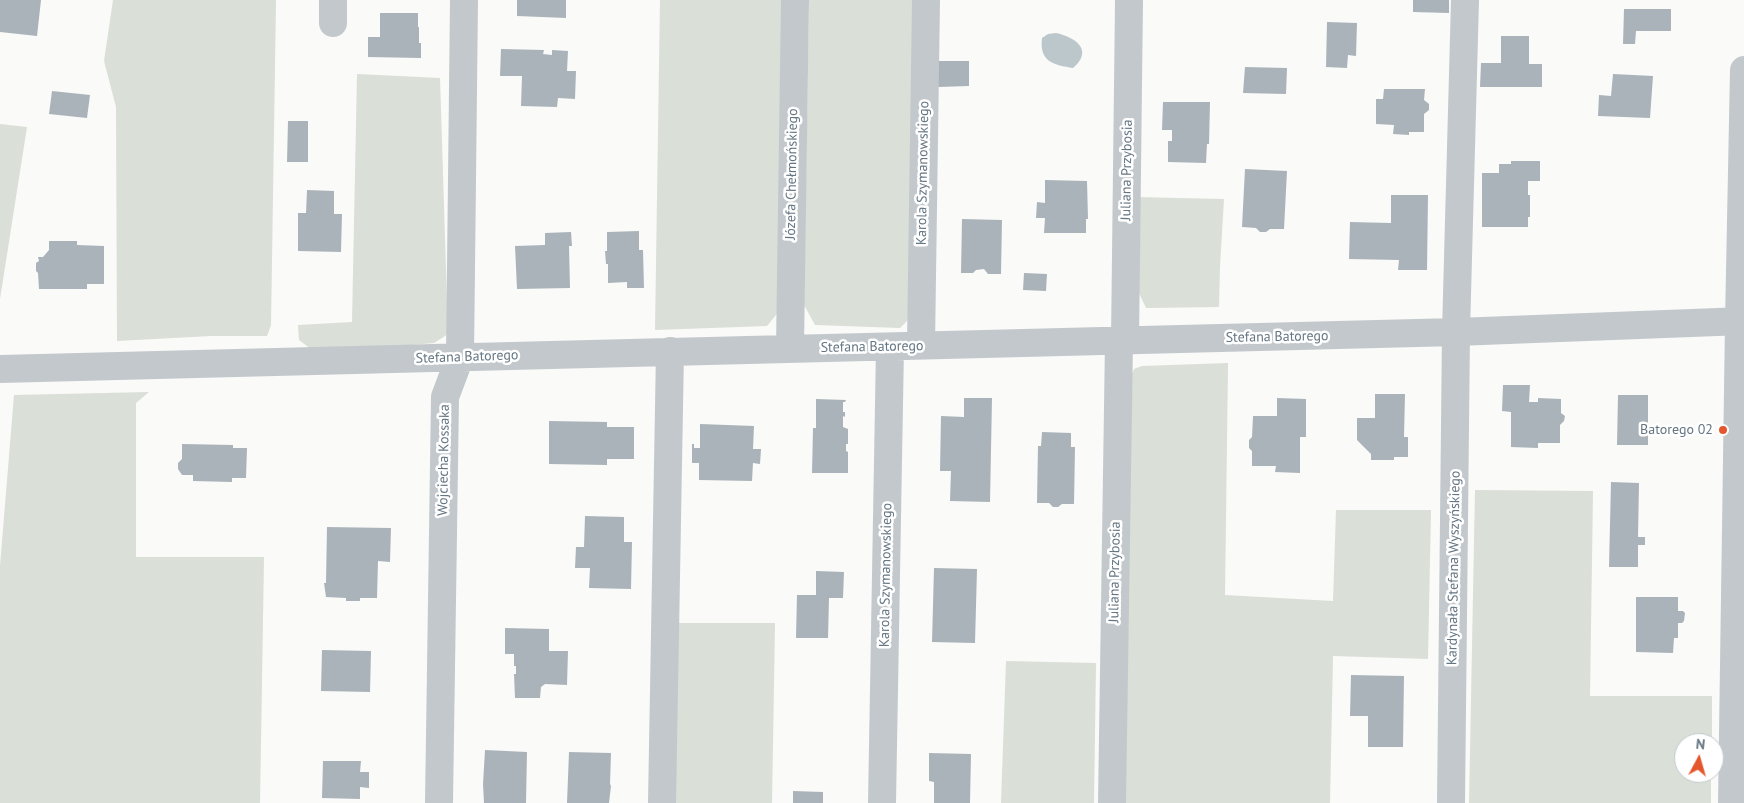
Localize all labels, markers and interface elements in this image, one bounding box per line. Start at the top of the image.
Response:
street label: Karola Szymanowskiego [913,101,933,245]
street label: Józefa Chełmońskiego [782,108,802,240]
street label: Juliana Przybosia [1118,119,1136,221]
street label: Stefana Batorego [1225,328,1329,346]
street label: Stefana Batorego [820,338,924,356]
street label: Stefana Batorego [415,347,519,367]
street label: Wojciecha Kossaka [435,404,453,516]
place label: Batorego 02 [1640,422,1713,438]
marker: Batorego 02 [1717,424,1729,436]
street label: Kardynała Stefana Wyszyńskiego [1444,471,1464,665]
street label: Karola Szymanowskiego [876,503,896,647]
street label: Juliana Przybosia [1106,521,1124,623]
north arrow [1674,733,1724,783]
text: N [1695,735,1706,754]

